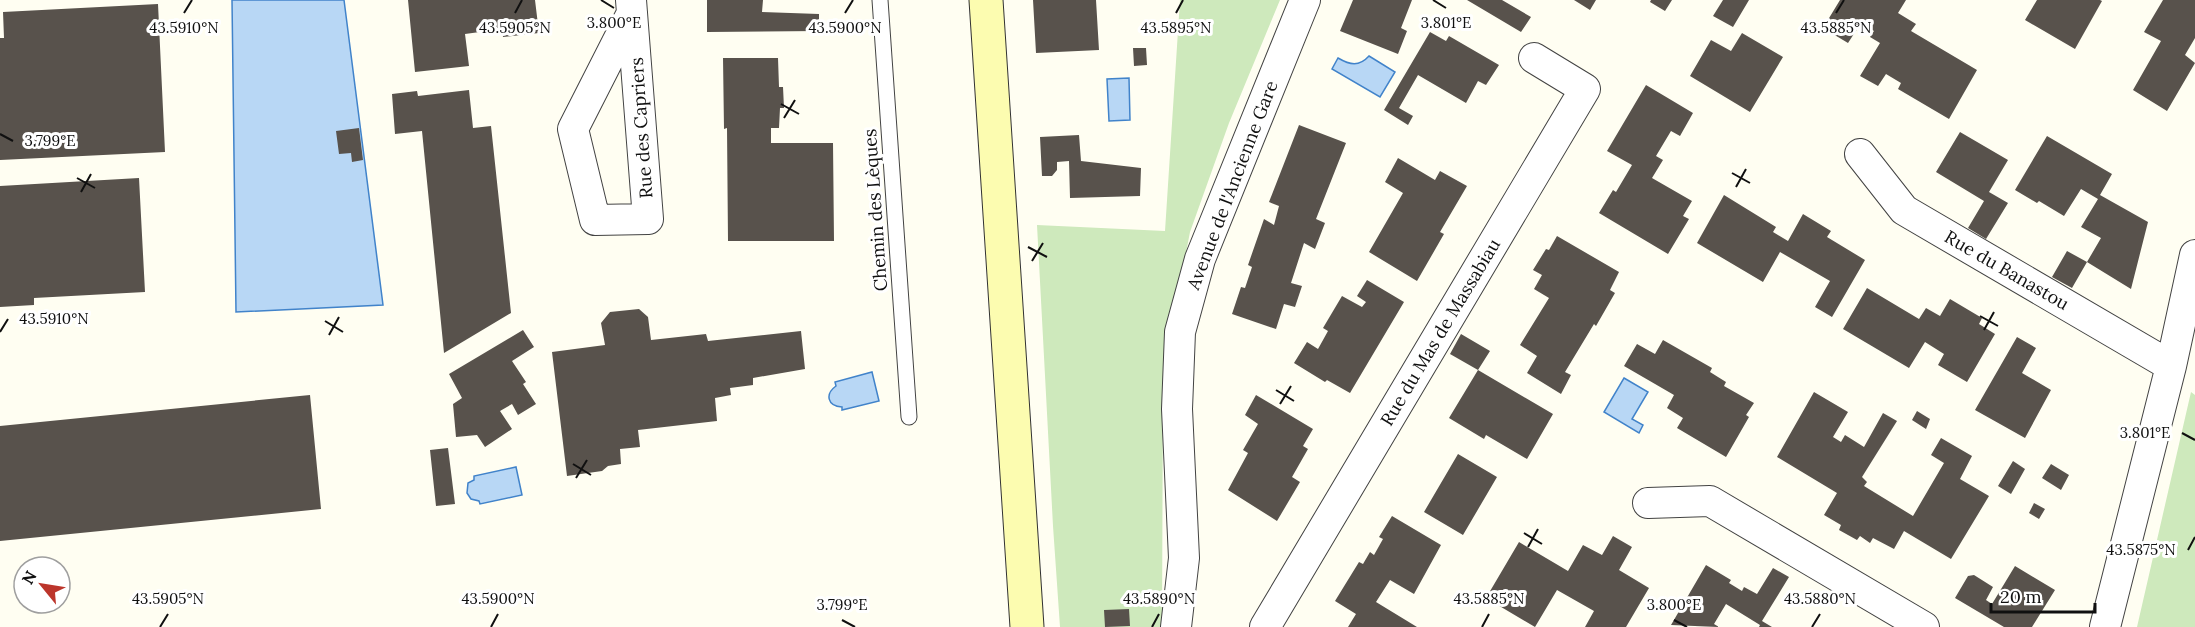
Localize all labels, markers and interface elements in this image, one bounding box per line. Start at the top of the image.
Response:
text: 3.800°E [587,13,641,32]
text: 3.801°E [1421,13,1471,32]
text: 43.5910°N [149,18,219,37]
text: 43.5905°N [479,18,551,37]
text: 43.5900°N [808,18,882,37]
text: 43.5895°N [1140,18,1212,37]
text: 43.5885°N [1801,18,1871,37]
street label: Rue des Capriers [625,57,657,199]
street label: Avenue de l'Ancienne Gare [1181,77,1283,294]
street label: Chemin des Lèques [858,128,892,292]
text: 3.799°E [24,131,76,150]
street label: Rue du Banastou [1941,225,2074,315]
street label: Rue du Mas de Massabiau [1375,234,1505,430]
text: 43.5910°N [19,309,89,328]
text: 3.801°E [2120,423,2170,442]
text: 43.5875°N [2106,540,2176,559]
north arrow [12,555,72,615]
text: N [17,567,41,588]
scale bar [1991,576,2094,614]
text: 20 m [2000,585,2042,608]
text: 43.5905°N [132,589,204,608]
text: 43.5900°N [461,589,535,608]
text: 43.5890°N [1123,589,1195,608]
text: 43.5885°N [1454,589,1524,608]
text: 43.5880°N [1784,589,1856,608]
text: 3.799°E [816,595,868,614]
text: 3.800°E [1647,595,1701,614]

